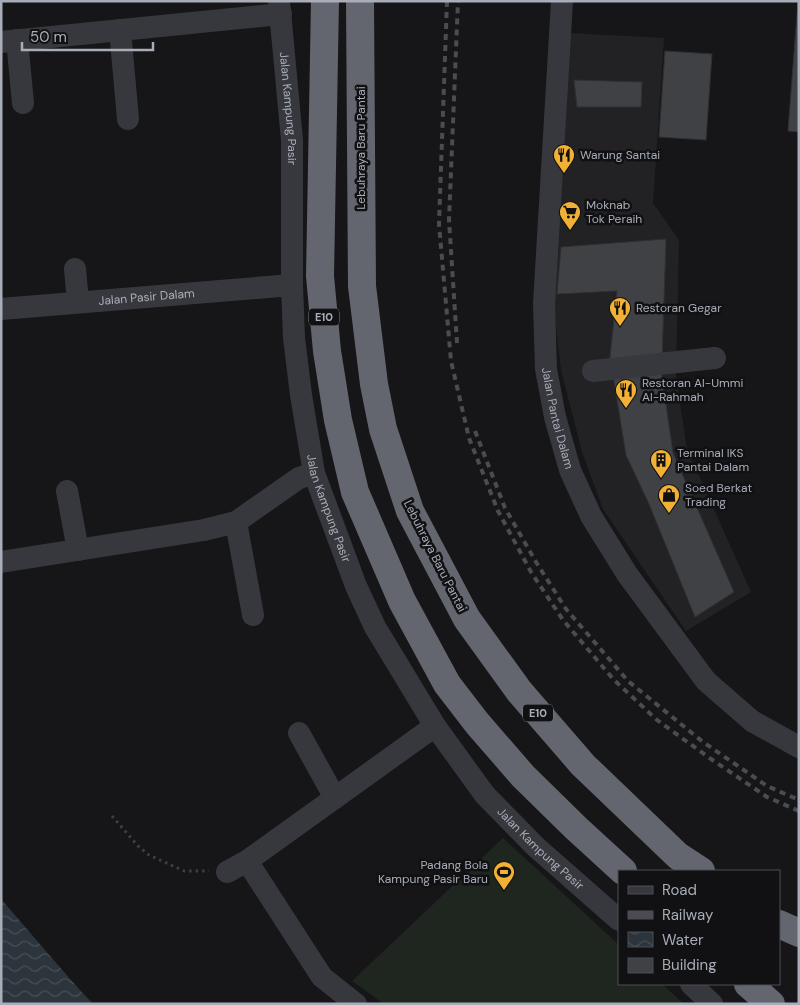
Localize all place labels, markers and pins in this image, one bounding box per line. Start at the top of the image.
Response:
restaurant icon: Warung Santai [552,143,576,174]
place label: Warung Santai [580,147,660,163]
place label: Moknab Tok Peraih [586,197,642,227]
supermarket icon: Moknab Tok Peraih [558,200,582,231]
restaurant icon: Restoran Gegar [608,296,632,327]
place label: Restoran Gegar [636,300,722,316]
place label: Restoran Al-Ummi Al-Rahmah [642,375,743,405]
restaurant icon: Restoran Al-Ummi Al-Rahmah [614,378,638,409]
place label: Terminal IKS Pantai Dalam [677,445,749,475]
building icon: Terminal IKS Pantai Dalam [649,448,673,479]
place label: Soed Berkat Trading [685,480,752,510]
shop icon: Soed Berkat Trading [657,483,681,514]
place label: Padang Bola Kampung Pasir Baru [378,857,488,887]
sports icon: Padang Bola Kampung Pasir Baru [492,860,516,891]

